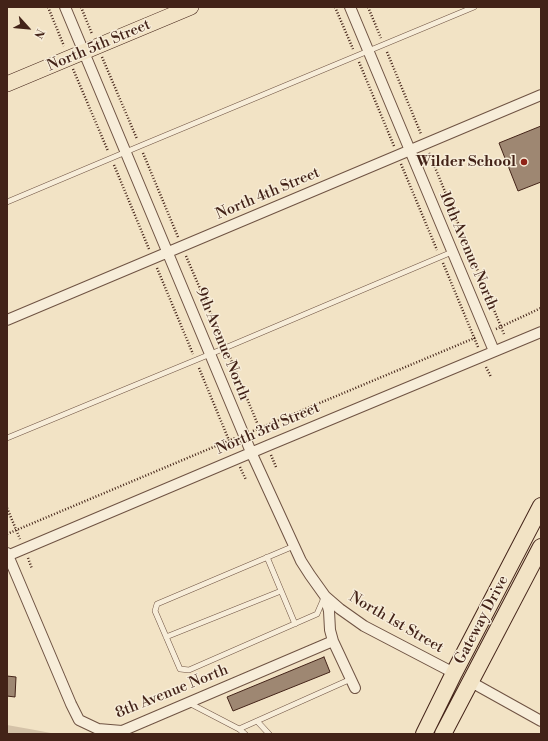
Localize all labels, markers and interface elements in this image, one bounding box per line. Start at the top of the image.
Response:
north arrow [8,8,48,48]
street label: North 5th Street [45,16,153,76]
text: N [30,26,47,40]
place label: Wilder School [416,153,516,171]
marker: Wilder School [519,157,529,167]
street label: North 4th Street [213,164,323,224]
street label: 10th Avenue North [435,189,501,313]
street label: 9th Avenue North [191,285,253,403]
street label: North 3rd Street [213,399,323,459]
street label: Gateway Drive [451,573,513,667]
street label: North 1st Street [346,589,446,657]
street label: 8th Avenue North [113,661,231,723]

